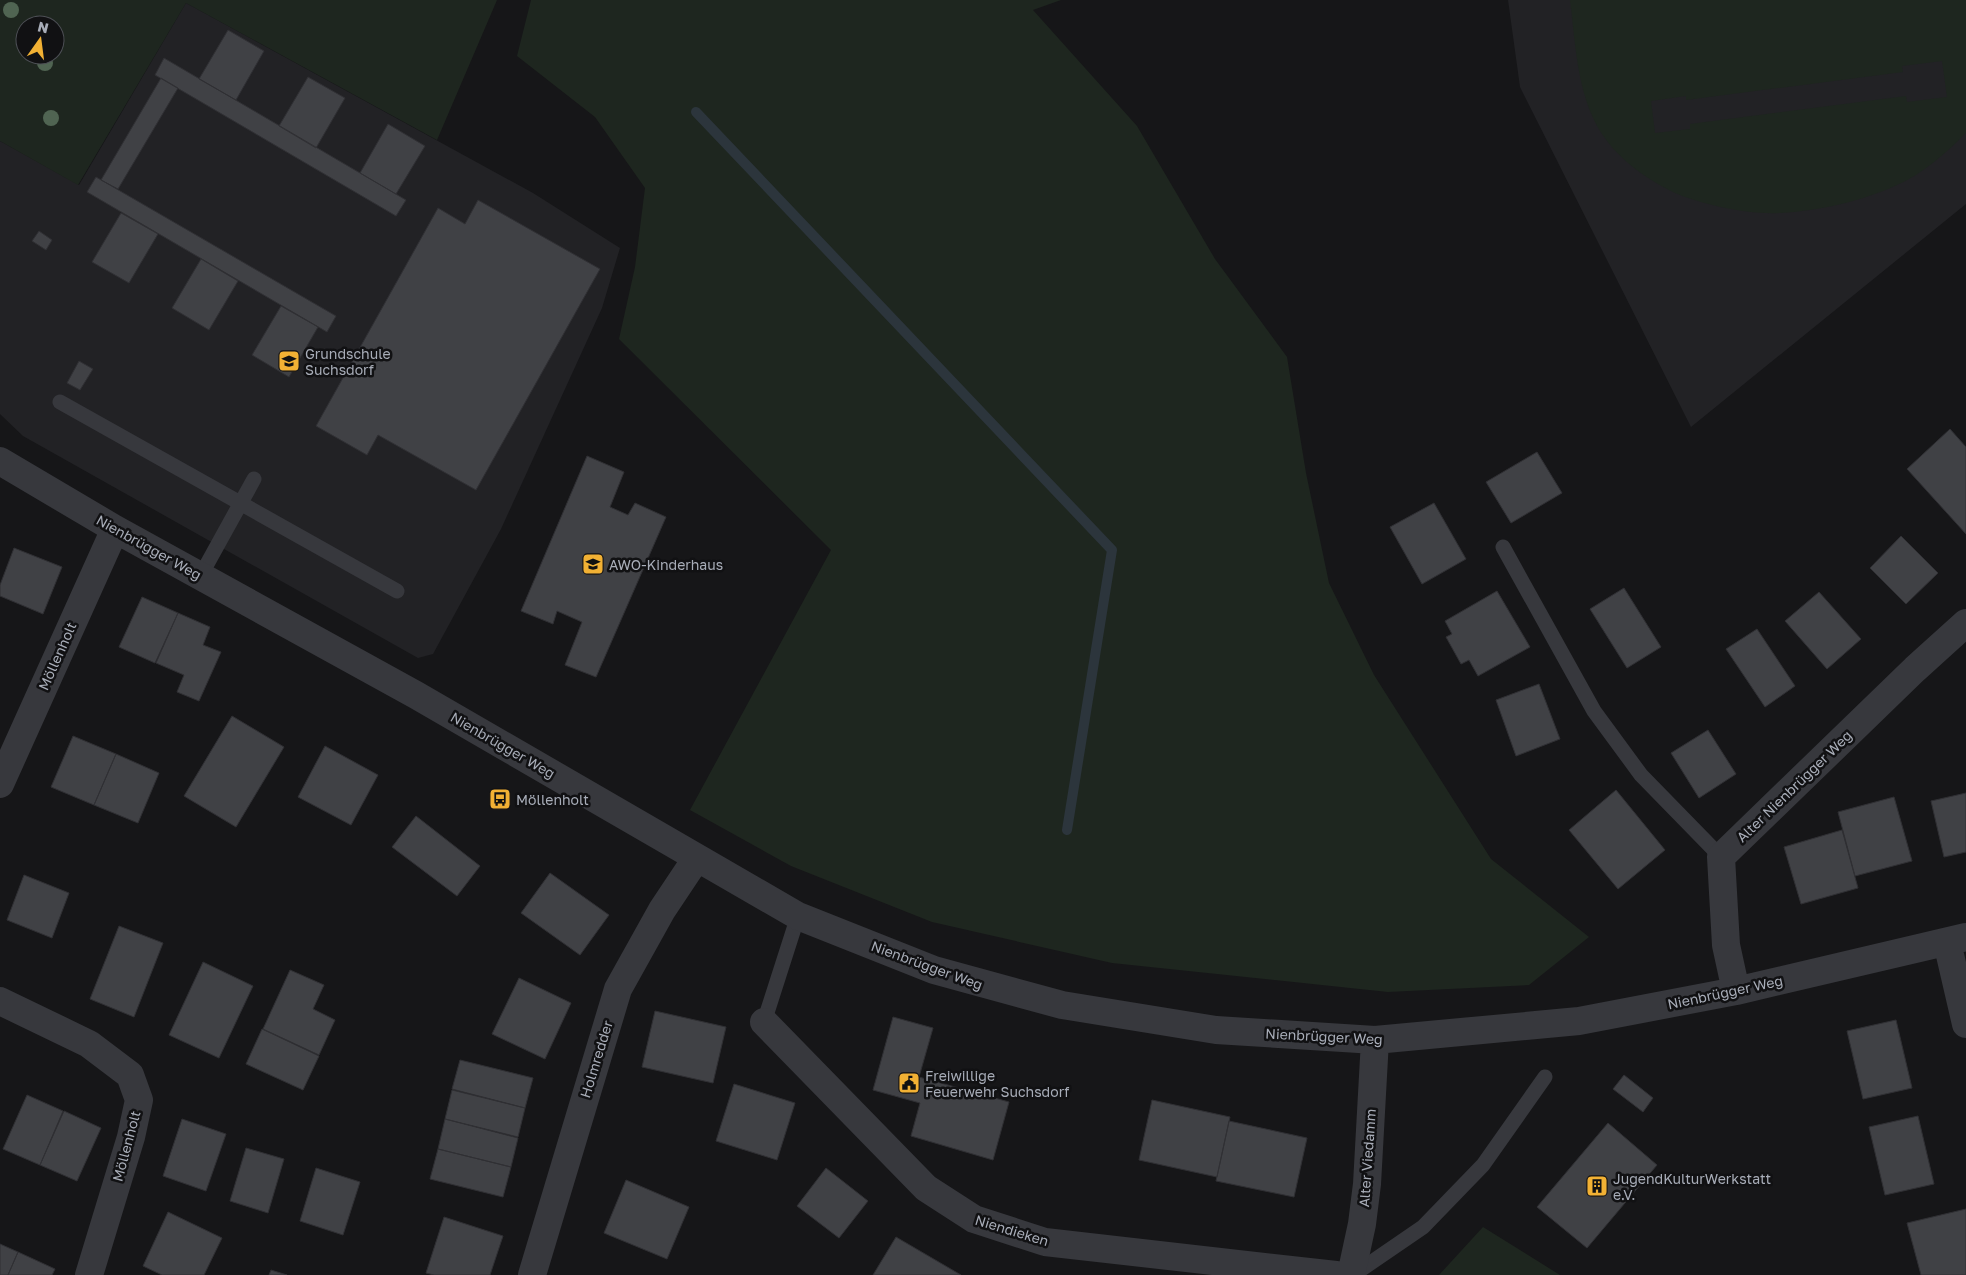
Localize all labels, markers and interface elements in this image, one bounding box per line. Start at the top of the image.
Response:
north arrow [15,15,65,65]
text: N [36,17,50,36]
place label: Grundschule Suchsdorf [305,345,391,378]
school or university icon: Grundschule Suchsdorf [277,349,301,373]
street label: Nienbrügger Weg [93,511,205,583]
school or university icon: AWO-Kinderhaus [581,552,605,576]
place label: AWO-Kinderhaus [609,556,723,573]
street label: Möllenholt [34,619,80,693]
street label: Nienbrügger Weg [448,708,558,782]
street label: Alter Nienbrügger Weg [1733,727,1855,845]
bus stop icon: Möllenholt [488,787,512,811]
place label: Möllenholt [516,791,589,808]
street label: Nienbrügger Weg [869,937,985,993]
street label: Nienbrügger Weg [1666,971,1784,1013]
street label: Holmredder [576,1018,616,1100]
street label: Nienbrügger Weg [1265,1024,1383,1048]
place label: Freiwillige Feuerwehr Suchsdorf [925,1067,1069,1100]
public building icon: Freiwillige Feuerwehr Suchsdorf [897,1071,921,1095]
street label: Alter Viedamm [1355,1108,1379,1208]
street label: Möllenholt [108,1109,144,1183]
place label: JugendKulturWerkstatt e.V. [1613,1170,1771,1203]
building icon: JugendKulturWerkstatt e.V. [1585,1174,1609,1198]
street label: Niendieken [973,1211,1051,1249]

